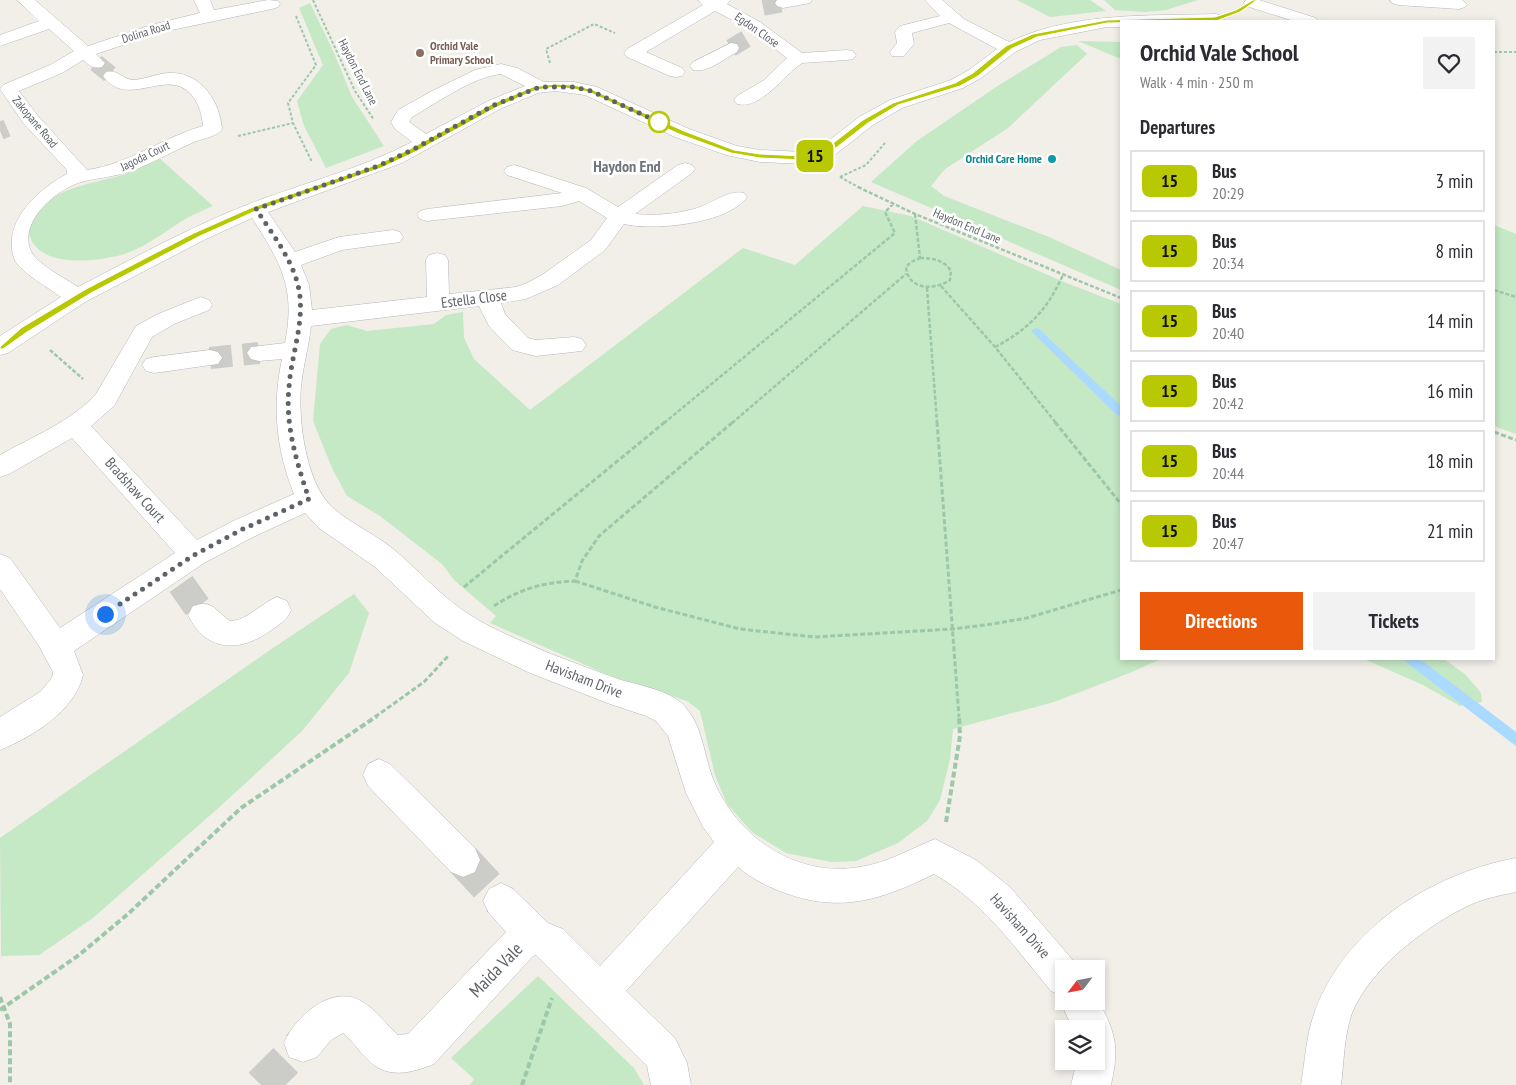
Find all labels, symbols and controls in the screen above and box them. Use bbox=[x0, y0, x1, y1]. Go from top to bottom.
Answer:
street label: Egdon Close bbox=[732, 9, 783, 50]
street label: Dolina Road bbox=[120, 17, 172, 46]
street label: Haydon End Lane bbox=[335, 36, 381, 107]
text: Orchid Vale School bbox=[1140, 37, 1299, 68]
button: heart bbox=[1423, 37, 1475, 89]
place label: Orchid Vale Primary School bbox=[430, 38, 494, 67]
marker: Orchid Vale Primary School bbox=[414, 47, 426, 59]
text: Walk · 4 min · 250 m bbox=[1140, 72, 1253, 92]
street label: Zakopane Road bbox=[9, 93, 61, 151]
unlabelled marker bbox=[648, 111, 670, 133]
text: Departures bbox=[1140, 115, 1215, 139]
street label: Jagoda Court bbox=[117, 137, 173, 174]
line badge: 15 bbox=[792, 140, 838, 172]
text: 15 bbox=[806, 144, 824, 167]
place label: Orchid Care Home bbox=[966, 151, 1042, 166]
marker: Orchid Care Home bbox=[1046, 153, 1058, 165]
district label: Haydon End bbox=[593, 156, 661, 176]
text: Bus bbox=[1212, 159, 1236, 183]
text: 15 bbox=[1161, 169, 1178, 192]
text: 3 min bbox=[1436, 169, 1473, 193]
text: 20:29 bbox=[1212, 183, 1244, 203]
street label: Haydon End Lane bbox=[931, 205, 1003, 247]
text: Bus bbox=[1212, 229, 1236, 253]
text: 15 bbox=[1161, 239, 1178, 262]
text: 8 min bbox=[1436, 239, 1473, 263]
text: 20:34 bbox=[1212, 253, 1244, 273]
street label: Estella Close bbox=[440, 285, 508, 312]
text: Bus bbox=[1212, 299, 1236, 323]
text: 15 bbox=[1161, 309, 1178, 332]
text: 14 min bbox=[1427, 309, 1473, 333]
text: 20:40 bbox=[1212, 323, 1244, 343]
text: Bus bbox=[1212, 369, 1236, 393]
text: 15 bbox=[1161, 379, 1178, 402]
text: 16 min bbox=[1427, 379, 1473, 403]
text: 20:42 bbox=[1212, 393, 1244, 413]
text: Bus bbox=[1212, 439, 1236, 463]
text: 15 bbox=[1161, 449, 1178, 472]
text: 18 min bbox=[1427, 449, 1473, 473]
street label: Bradshaw Court bbox=[101, 453, 170, 526]
text: 20:44 bbox=[1212, 463, 1244, 483]
text: Bus bbox=[1212, 509, 1236, 533]
text: 15 bbox=[1161, 519, 1178, 542]
text: 21 min bbox=[1427, 519, 1473, 543]
text: 20:47 bbox=[1212, 533, 1244, 553]
button: Directions bbox=[1140, 592, 1303, 650]
button: Tickets bbox=[1313, 592, 1475, 650]
your location bbox=[93, 602, 118, 627]
street label: Havisham Drive bbox=[543, 655, 625, 702]
street label: Havisham Drive bbox=[986, 889, 1055, 962]
street label: Maida Vale bbox=[464, 937, 527, 1002]
north arrow bbox=[1055, 960, 1105, 1010]
map controls bbox=[1055, 960, 1105, 1070]
button: layers bbox=[1055, 1020, 1105, 1070]

